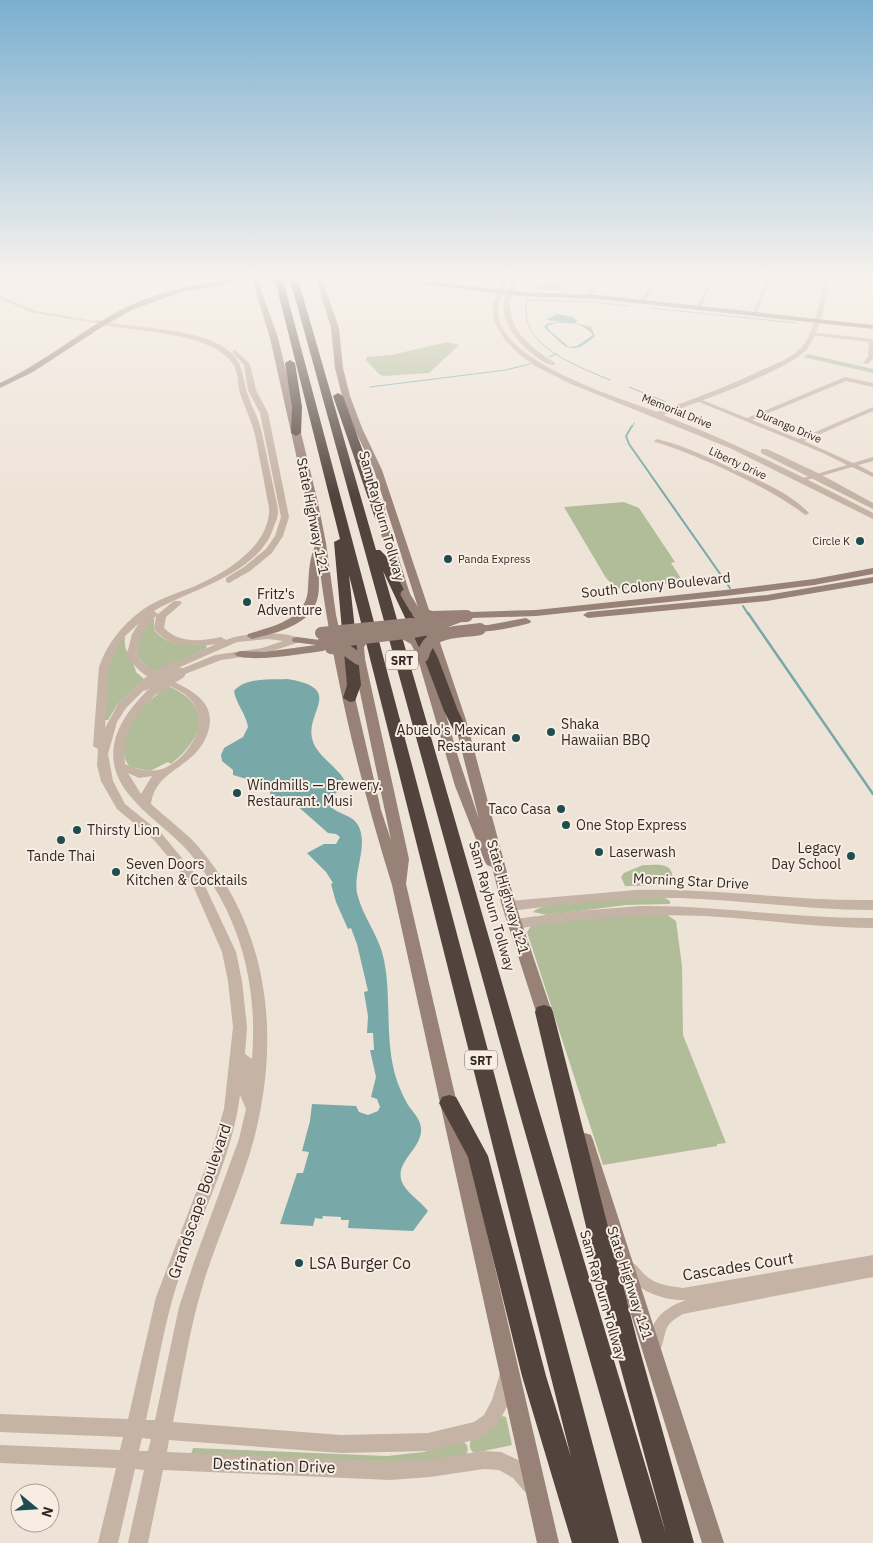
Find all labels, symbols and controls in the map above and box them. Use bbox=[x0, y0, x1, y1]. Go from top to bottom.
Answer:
street label: Memorial Drive bbox=[640, 391, 714, 431]
street label: Durango Drive bbox=[754, 406, 824, 446]
street label: Liberty Drive bbox=[707, 444, 769, 482]
street label: Sam Rayburn Tollway bbox=[355, 449, 409, 583]
street label: State Highway 121 bbox=[293, 456, 333, 576]
place label: Circle K bbox=[812, 534, 850, 548]
marker: Circle K bbox=[854, 535, 866, 547]
place label: Panda Express bbox=[458, 552, 531, 566]
marker: Panda Express bbox=[442, 553, 454, 565]
street label: South Colony Boulevard bbox=[580, 568, 732, 602]
place label: Fritz's Adventure bbox=[257, 585, 322, 619]
marker: Fritz's Adventure bbox=[241, 596, 253, 608]
road number: SRT bbox=[386, 650, 418, 670]
place label: Shaka Hawaiian BBQ bbox=[561, 715, 650, 749]
place label: Abuelo's Mexican Restaurant bbox=[396, 721, 506, 755]
marker: Shaka Hawaiian BBQ bbox=[545, 726, 557, 738]
marker: Abuelo's Mexican Restaurant bbox=[510, 732, 522, 744]
place label: Windmills — Brewery. Restaurant. Musi bbox=[247, 776, 382, 810]
marker: Windmills — Brewery. Restaurant. Musi bbox=[231, 787, 243, 799]
place label: Taco Casa bbox=[488, 800, 552, 818]
marker: Taco Casa bbox=[555, 803, 567, 815]
place label: One Stop Express bbox=[576, 816, 687, 834]
marker: One Stop Express bbox=[560, 819, 572, 831]
place label: Thirsty Lion bbox=[87, 821, 160, 839]
marker: Thirsty Lion bbox=[71, 824, 83, 836]
marker: Tande Thai bbox=[55, 834, 67, 846]
street label: State Highway 121 bbox=[483, 838, 533, 956]
street label: Sam Rayburn Tollway bbox=[465, 839, 519, 973]
place label: Legacy Day School bbox=[771, 839, 841, 873]
place label: Laserwash bbox=[609, 843, 676, 861]
marker: Laserwash bbox=[593, 846, 605, 858]
place label: Tande Thai bbox=[27, 847, 95, 865]
marker: Legacy Day School bbox=[845, 850, 857, 862]
place label: Seven Doors Kitchen & Cocktails bbox=[126, 855, 248, 889]
marker: Seven Doors Kitchen & Cocktails bbox=[110, 866, 122, 878]
street label: Morning Star Drive bbox=[633, 869, 750, 893]
road number: SRT bbox=[465, 1050, 497, 1070]
street label: Grandscape Boulevard bbox=[163, 1121, 235, 1281]
street label: State Highway 121 bbox=[603, 1224, 657, 1342]
street label: Sam Rayburn Tollway bbox=[576, 1228, 630, 1362]
street label: Cascades Court bbox=[681, 1247, 795, 1285]
place label: LSA Burger Co bbox=[309, 1253, 411, 1273]
marker: LSA Burger Co bbox=[293, 1257, 305, 1269]
street label: Destination Drive bbox=[212, 1453, 336, 1477]
north arrow bbox=[10, 1483, 60, 1533]
text: N bbox=[37, 1504, 57, 1520]

